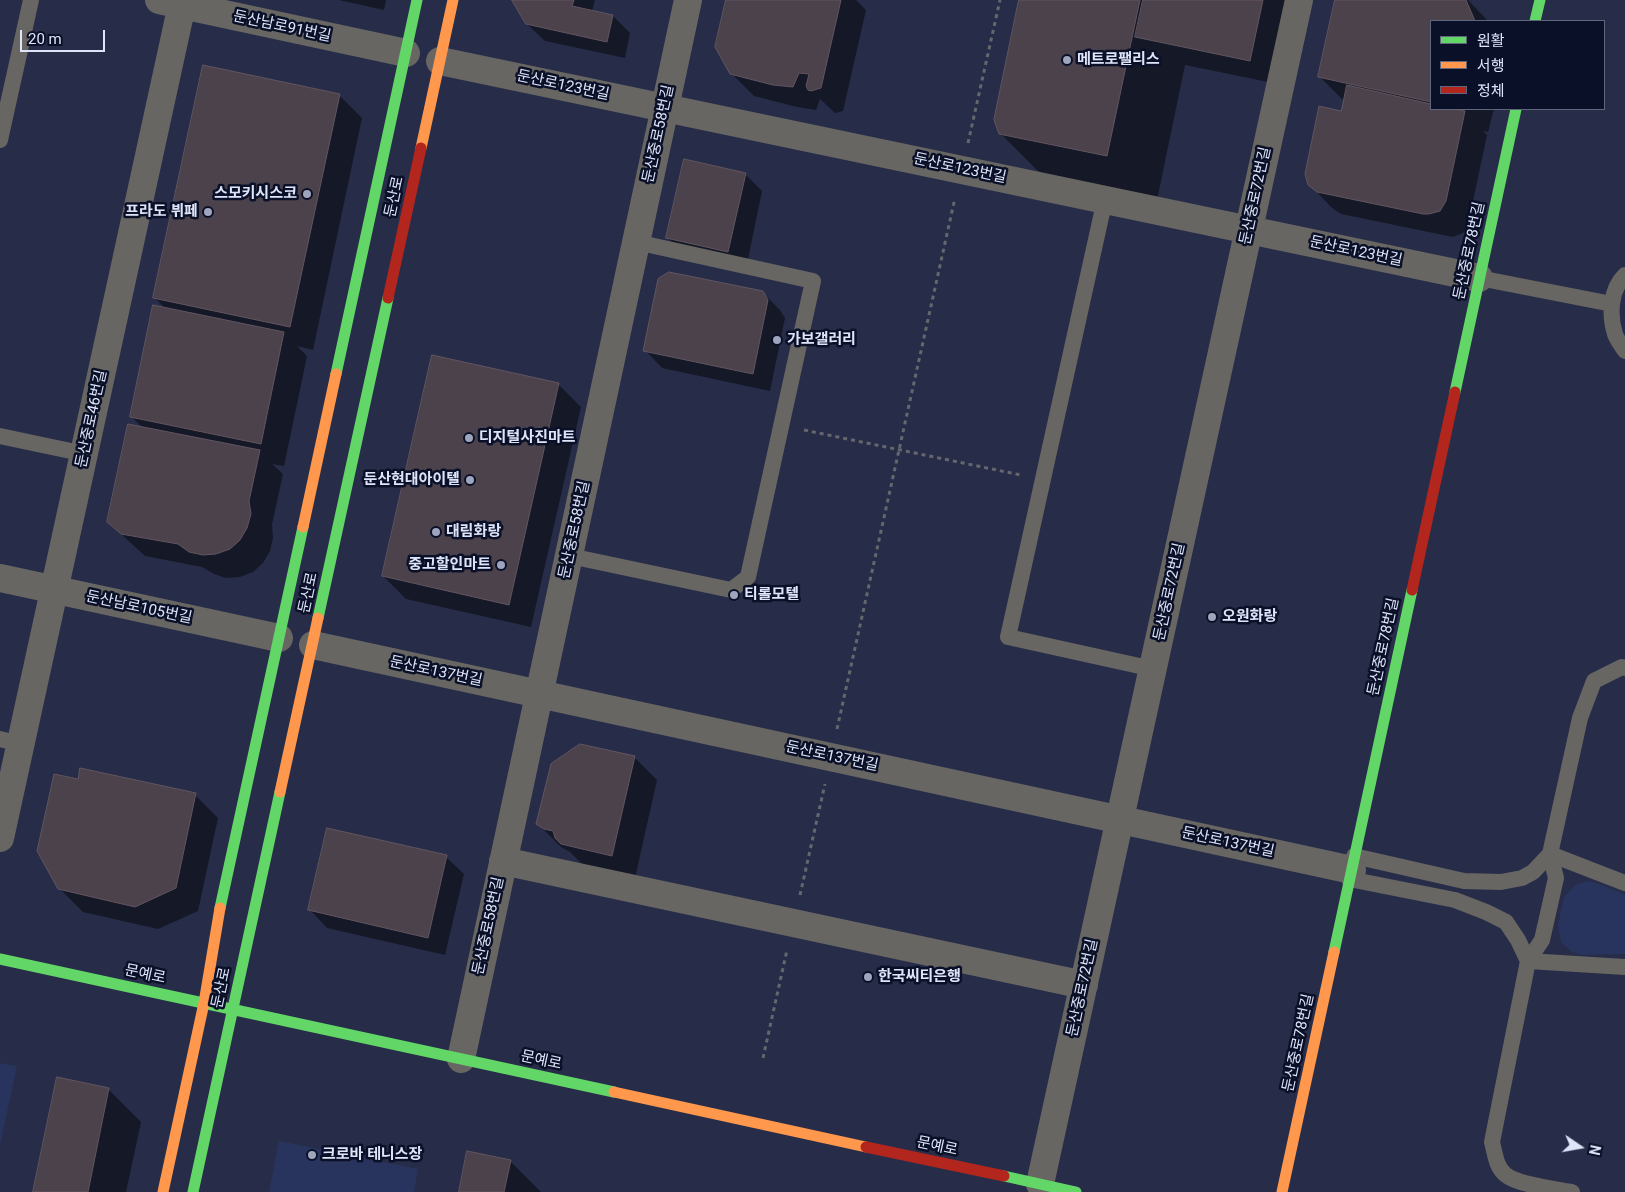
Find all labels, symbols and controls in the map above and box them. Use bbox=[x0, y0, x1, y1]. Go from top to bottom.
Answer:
street label: 둔산남로91번길 bbox=[231, 8, 333, 46]
scale bar bbox=[22, 20, 108, 52]
legend bbox=[1430, 20, 1605, 110]
text: 20 m bbox=[28, 30, 62, 48]
text: 원활 bbox=[1477, 32, 1505, 50]
place label: 메트로팰리스 bbox=[1077, 51, 1160, 69]
marker: 메트로팰리스 bbox=[1061, 54, 1073, 66]
text: 서행 bbox=[1477, 57, 1505, 75]
street label: 둔산로123번길 bbox=[515, 67, 611, 105]
text: 정체 bbox=[1477, 82, 1505, 100]
street label: 둔산중로58번길 bbox=[640, 83, 678, 185]
street label: 둔산중로72번길 bbox=[1237, 145, 1275, 247]
street label: 둔산로123번길 bbox=[912, 150, 1008, 188]
street label: 둔산로 bbox=[382, 175, 408, 219]
place label: 스모키시스코 bbox=[214, 185, 297, 203]
marker: 스모키시스코 bbox=[301, 188, 313, 200]
street label: 둔산중로78번길 bbox=[1451, 200, 1489, 302]
place label: 프라도 뷔페 bbox=[125, 203, 198, 221]
marker: 프라도 뷔페 bbox=[202, 206, 214, 218]
street label: 둔산로123번길 bbox=[1308, 233, 1404, 271]
place label: 가보갤러리 bbox=[787, 331, 856, 349]
marker: 가보갤러리 bbox=[771, 334, 783, 346]
street label: 둔산중로46번길 bbox=[73, 368, 111, 470]
place label: 디지털사진마트 bbox=[479, 429, 576, 447]
marker: 디지털사진마트 bbox=[463, 432, 475, 444]
place label: 둔산현대아이텔 bbox=[363, 471, 460, 489]
marker: 둔산현대아이텔 bbox=[464, 474, 476, 486]
street label: 둔산중로58번길 bbox=[556, 479, 594, 581]
place label: 대림화랑 bbox=[446, 523, 501, 541]
marker: 대림화랑 bbox=[430, 526, 442, 538]
street label: 둔산중로72번길 bbox=[1151, 541, 1189, 643]
place label: 중고할인마트 bbox=[408, 556, 491, 574]
marker: 중고할인마트 bbox=[495, 559, 507, 571]
street label: 둔산로 bbox=[296, 571, 322, 615]
place label: 티롤모텔 bbox=[744, 586, 799, 604]
street label: 둔산남로105번길 bbox=[84, 588, 194, 628]
marker: 티롤모텔 bbox=[728, 589, 740, 601]
street label: 둔산중로78번길 bbox=[1365, 596, 1403, 698]
place label: 오원화랑 bbox=[1222, 608, 1277, 626]
marker: 오원화랑 bbox=[1206, 611, 1218, 623]
street label: 둔산로137번길 bbox=[388, 653, 484, 691]
street label: 둔산로137번길 bbox=[784, 738, 880, 776]
street label: 둔산로137번길 bbox=[1180, 824, 1276, 862]
street label: 둔산중로58번길 bbox=[470, 875, 508, 977]
street label: 둔산중로72번길 bbox=[1064, 937, 1102, 1039]
street label: 문예로 bbox=[123, 962, 167, 988]
street label: 둔산로 bbox=[209, 966, 235, 1010]
place label: 한국씨티은행 bbox=[878, 968, 961, 986]
marker: 한국씨티은행 bbox=[862, 971, 874, 983]
street label: 둔산중로78번길 bbox=[1280, 992, 1318, 1094]
street label: 문예로 bbox=[519, 1048, 563, 1074]
north arrow bbox=[1555, 1122, 1605, 1172]
street label: 문예로 bbox=[915, 1134, 959, 1160]
text: N bbox=[1586, 1144, 1604, 1157]
place label: 크로바 테니스장 bbox=[322, 1146, 422, 1164]
marker: 크로바 테니스장 bbox=[306, 1149, 318, 1161]

